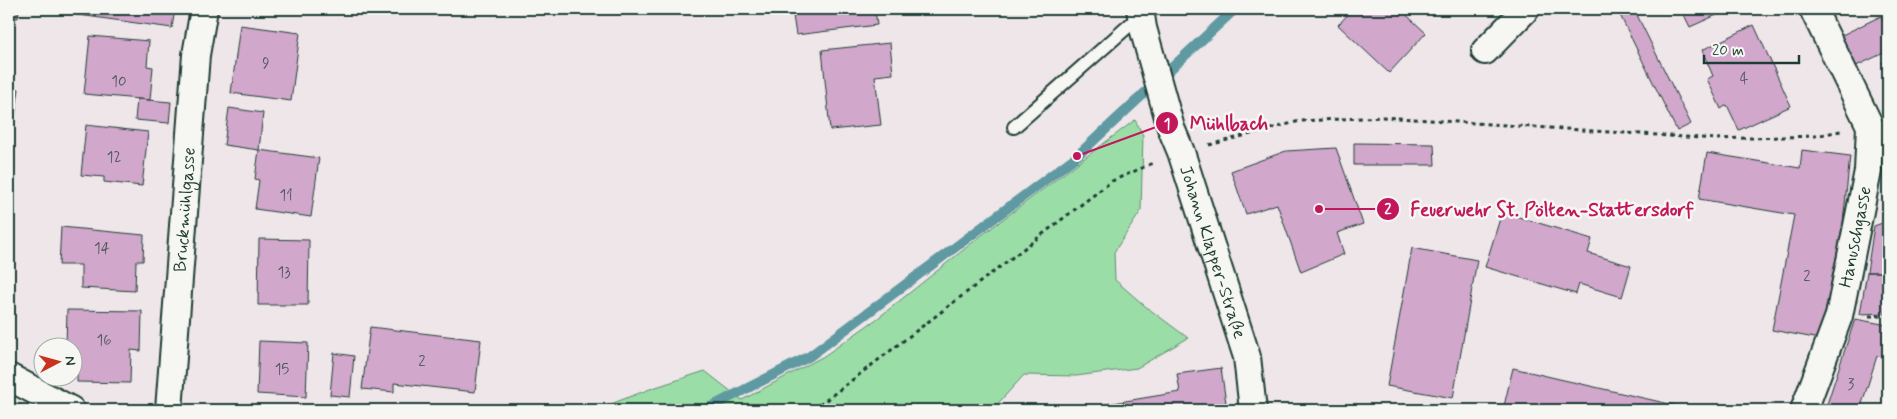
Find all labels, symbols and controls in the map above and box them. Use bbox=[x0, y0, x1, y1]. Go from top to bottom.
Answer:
scale bar bbox=[1704, 32, 1800, 64]
text: 20 m bbox=[1712, 41, 1744, 61]
house number: 9 bbox=[262, 54, 270, 74]
house number: 4 bbox=[1740, 69, 1749, 89]
house number: 10 bbox=[111, 72, 127, 92]
callout: Mühlbach bbox=[1155, 106, 1278, 140]
text: Mühlbach bbox=[1190, 112, 1269, 137]
text: 1 bbox=[1164, 115, 1170, 135]
street label: Bruckmühlgasse bbox=[169, 146, 202, 273]
house number: 12 bbox=[107, 148, 121, 168]
street label: Johann Klapper-Straße bbox=[1173, 162, 1251, 342]
street label: Hanuschgasse bbox=[1834, 184, 1878, 290]
house number: 11 bbox=[279, 186, 293, 206]
callout: Feuerwehr St. Pölten-Stattersdorf bbox=[1376, 192, 1703, 226]
text: Feuerwehr St. Pölten-Stattersdorf bbox=[1410, 198, 1694, 223]
text: 2 bbox=[1384, 200, 1392, 220]
house number: 14 bbox=[94, 239, 110, 259]
house number: 13 bbox=[277, 263, 291, 283]
house number: 2 bbox=[1803, 267, 1811, 287]
house number: 16 bbox=[96, 331, 112, 351]
north arrow bbox=[32, 336, 82, 386]
house number: 2 bbox=[418, 352, 426, 372]
text: N bbox=[60, 355, 79, 366]
house number: 15 bbox=[275, 360, 289, 380]
house number: 3 bbox=[1848, 375, 1855, 395]

